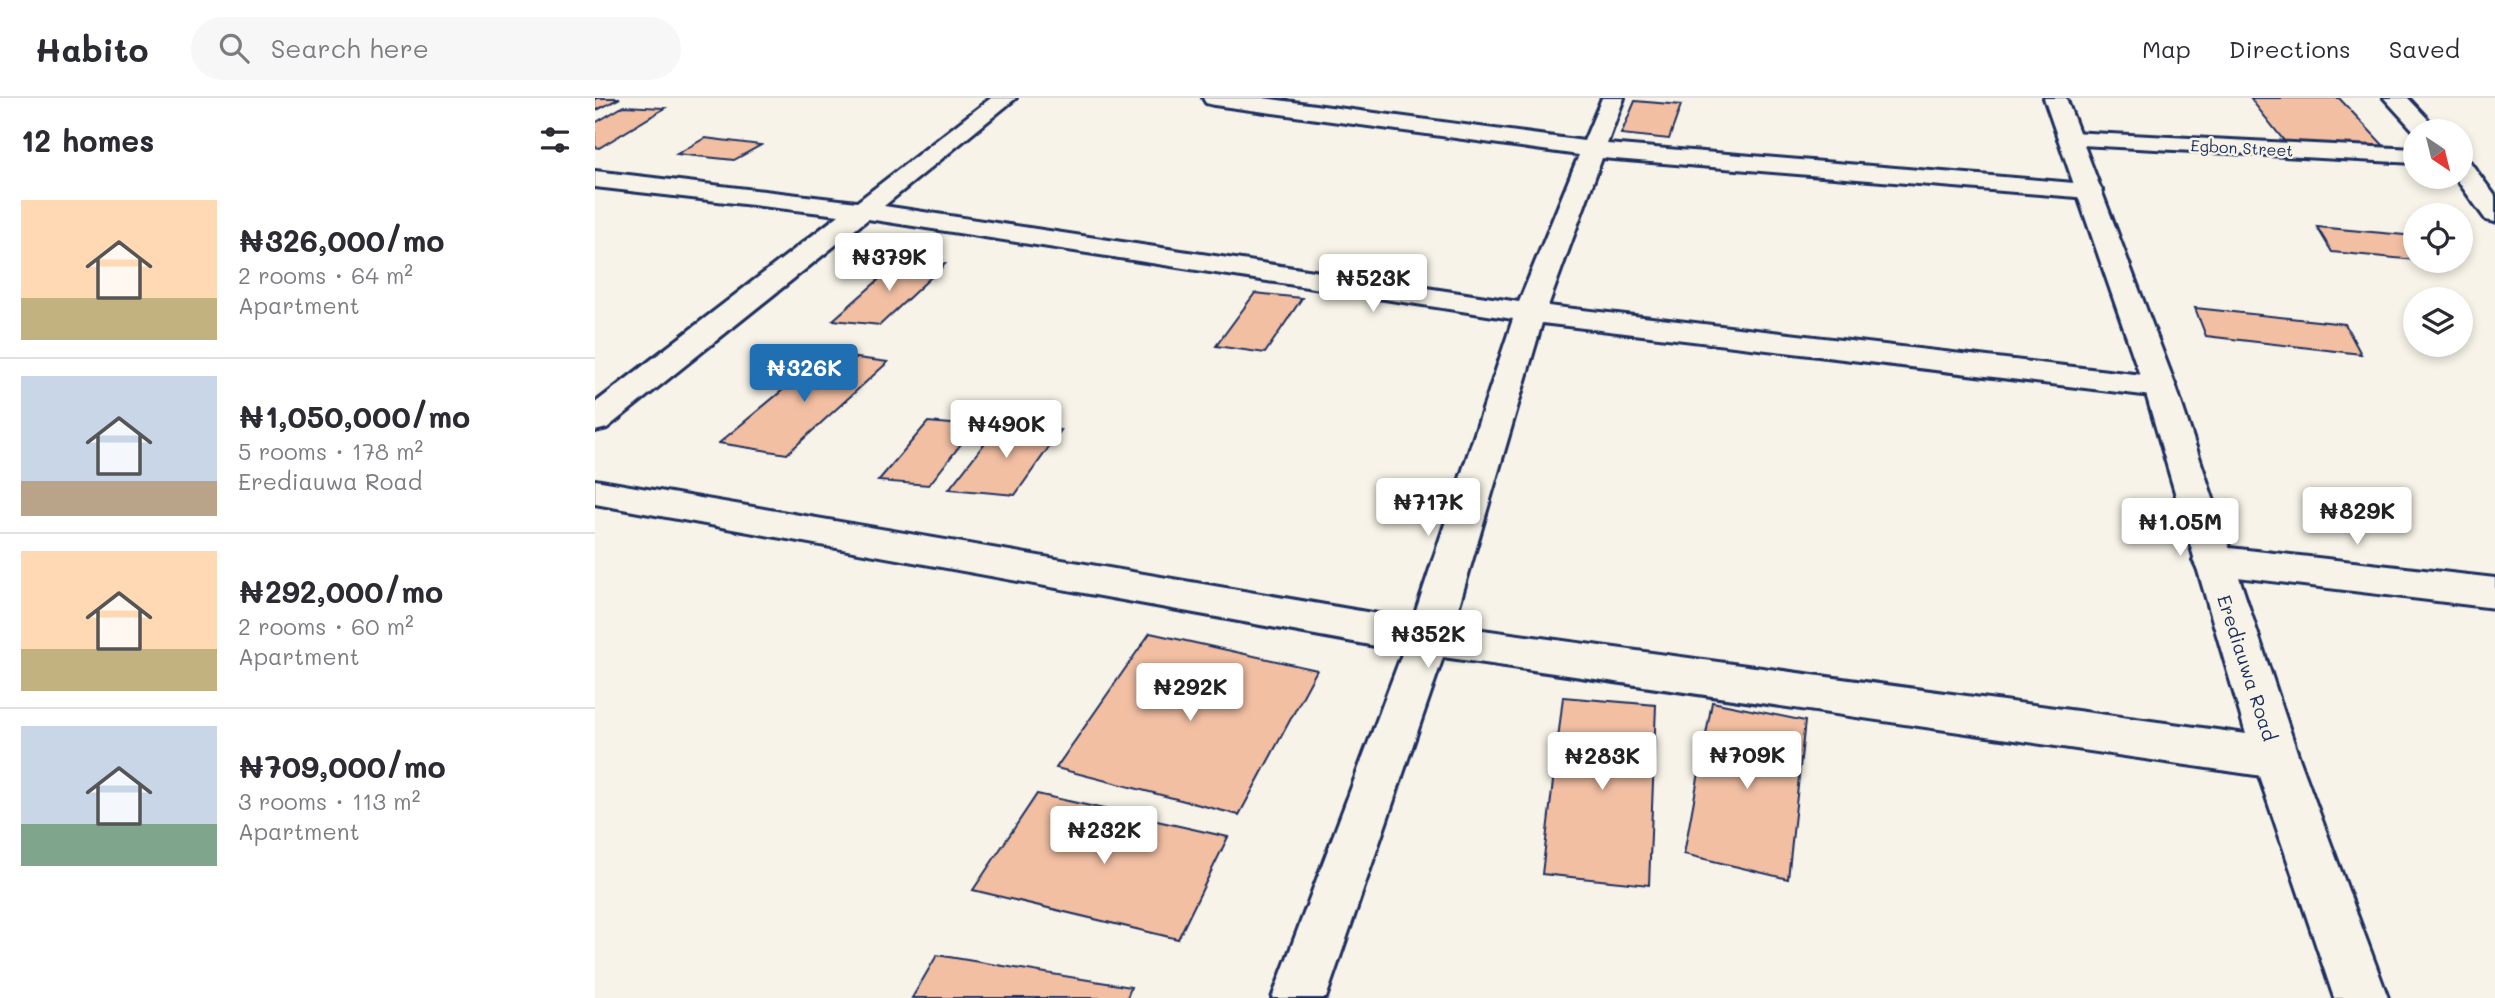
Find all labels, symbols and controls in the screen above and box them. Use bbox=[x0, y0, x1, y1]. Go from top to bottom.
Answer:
search box bbox=[191, 17, 681, 80]
text: Habito bbox=[35, 27, 149, 70]
icon: search bbox=[215, 29, 253, 67]
text: Search here bbox=[271, 31, 429, 65]
text: Map bbox=[2142, 33, 2191, 64]
text: Directions bbox=[2229, 33, 2351, 64]
text: Saved bbox=[2389, 33, 2460, 64]
north arrow bbox=[2403, 119, 2473, 189]
map controls bbox=[2403, 119, 2473, 357]
text: 12 homes bbox=[21, 120, 154, 160]
icon: filters bbox=[536, 121, 574, 159]
street label: Egbon Street bbox=[2190, 134, 2294, 161]
button: locate bbox=[2403, 203, 2473, 273]
text: ₦326,000/mo bbox=[238, 220, 445, 260]
icon: home bbox=[77, 228, 161, 312]
pin: ₦379K bbox=[840, 234, 938, 293]
text: ₦379K bbox=[851, 241, 927, 271]
pin: ₦523K bbox=[1324, 254, 1422, 314]
text: 2 rooms · 64 m² bbox=[238, 260, 413, 290]
text: ₦523K bbox=[1335, 262, 1411, 292]
button: layers bbox=[2403, 287, 2473, 357]
text: Apartment bbox=[238, 290, 360, 320]
pin: ₦326K bbox=[755, 344, 853, 404]
text: ₦326K bbox=[766, 352, 842, 382]
text: ₦1,050,000/mo bbox=[238, 396, 470, 436]
pin: ₦490K bbox=[957, 400, 1055, 460]
icon: home bbox=[77, 404, 161, 488]
text: ₦490K bbox=[966, 408, 1046, 438]
text: 5 rooms · 178 m² bbox=[238, 436, 423, 466]
text: Erediauwa Road bbox=[238, 466, 422, 496]
pin: ₦717K bbox=[1379, 478, 1477, 538]
text: ₦717K bbox=[1392, 486, 1464, 516]
pin: ₦829K bbox=[2308, 488, 2406, 547]
text: ₦829K bbox=[2319, 495, 2395, 525]
pin: ₦1.05M bbox=[2123, 498, 2237, 558]
text: ₦1.05M bbox=[2138, 506, 2222, 536]
text: ₦292,000/mo bbox=[238, 571, 443, 611]
icon: home bbox=[77, 579, 161, 663]
street label: Erediauwa Road bbox=[2212, 592, 2283, 744]
pin: ₦352K bbox=[1379, 610, 1477, 670]
text: 2 rooms · 60 m² bbox=[238, 611, 414, 641]
text: ₦352K bbox=[1390, 618, 1466, 648]
text: Apartment bbox=[238, 641, 360, 671]
pin: ₦292K bbox=[1141, 664, 1239, 723]
text: ₦292K bbox=[1152, 671, 1228, 701]
pin: ₦283K bbox=[1553, 732, 1651, 792]
pin: ₦709K bbox=[1698, 732, 1796, 791]
text: ₦709K bbox=[1708, 739, 1786, 769]
text: ₦283K bbox=[1564, 740, 1640, 770]
text: ₦709,000/mo bbox=[238, 746, 446, 786]
icon: home bbox=[77, 754, 161, 838]
text: 3 rooms · 113 m² bbox=[238, 786, 420, 816]
pin: ₦232K bbox=[1055, 806, 1153, 866]
text: ₦232K bbox=[1066, 814, 1142, 844]
text: Apartment bbox=[238, 816, 360, 846]

